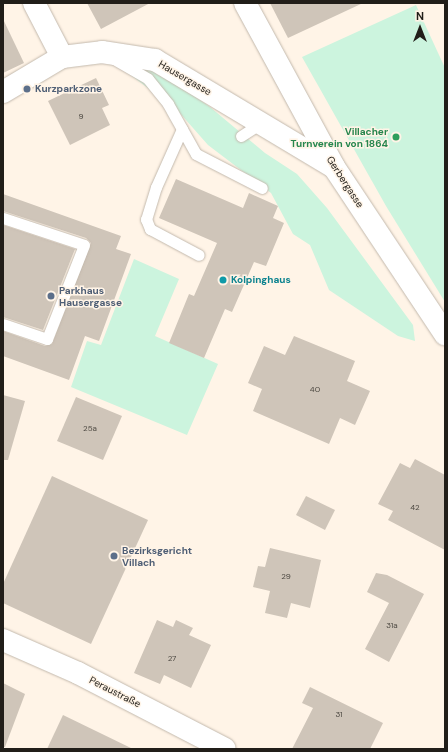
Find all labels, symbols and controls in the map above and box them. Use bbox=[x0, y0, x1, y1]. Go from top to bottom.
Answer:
north arrow bbox=[400, 8, 440, 48]
text: N bbox=[416, 9, 424, 23]
street label: Hausergasse bbox=[156, 58, 214, 98]
place label: Kurzparkzone bbox=[35, 83, 102, 95]
marker: Kurzparkzone bbox=[22, 84, 32, 94]
house number: 9 bbox=[78, 112, 84, 122]
place label: Villacher Turnverein von 1864 bbox=[291, 125, 388, 148]
marker: Villacher Turnverein von 1864 bbox=[391, 132, 401, 142]
street label: Gerbergasse bbox=[324, 154, 366, 210]
place label: Kolpinghaus bbox=[231, 274, 291, 286]
marker: Kolpinghaus bbox=[218, 275, 228, 285]
place label: Parkhaus Hausergasse bbox=[59, 284, 122, 308]
marker: Parkhaus Hausergasse bbox=[46, 291, 56, 301]
house number: 40 bbox=[310, 385, 320, 395]
house number: 25a bbox=[83, 424, 97, 434]
house number: 42 bbox=[410, 503, 420, 513]
place label: Bezirksgericht Villach bbox=[122, 544, 192, 568]
marker: Bezirksgericht Villach bbox=[109, 551, 119, 561]
house number: 29 bbox=[281, 572, 291, 582]
house number: 31a bbox=[386, 621, 398, 631]
house number: 27 bbox=[168, 654, 176, 664]
street label: Peraustraße bbox=[87, 674, 143, 710]
house number: 31 bbox=[335, 710, 343, 720]

